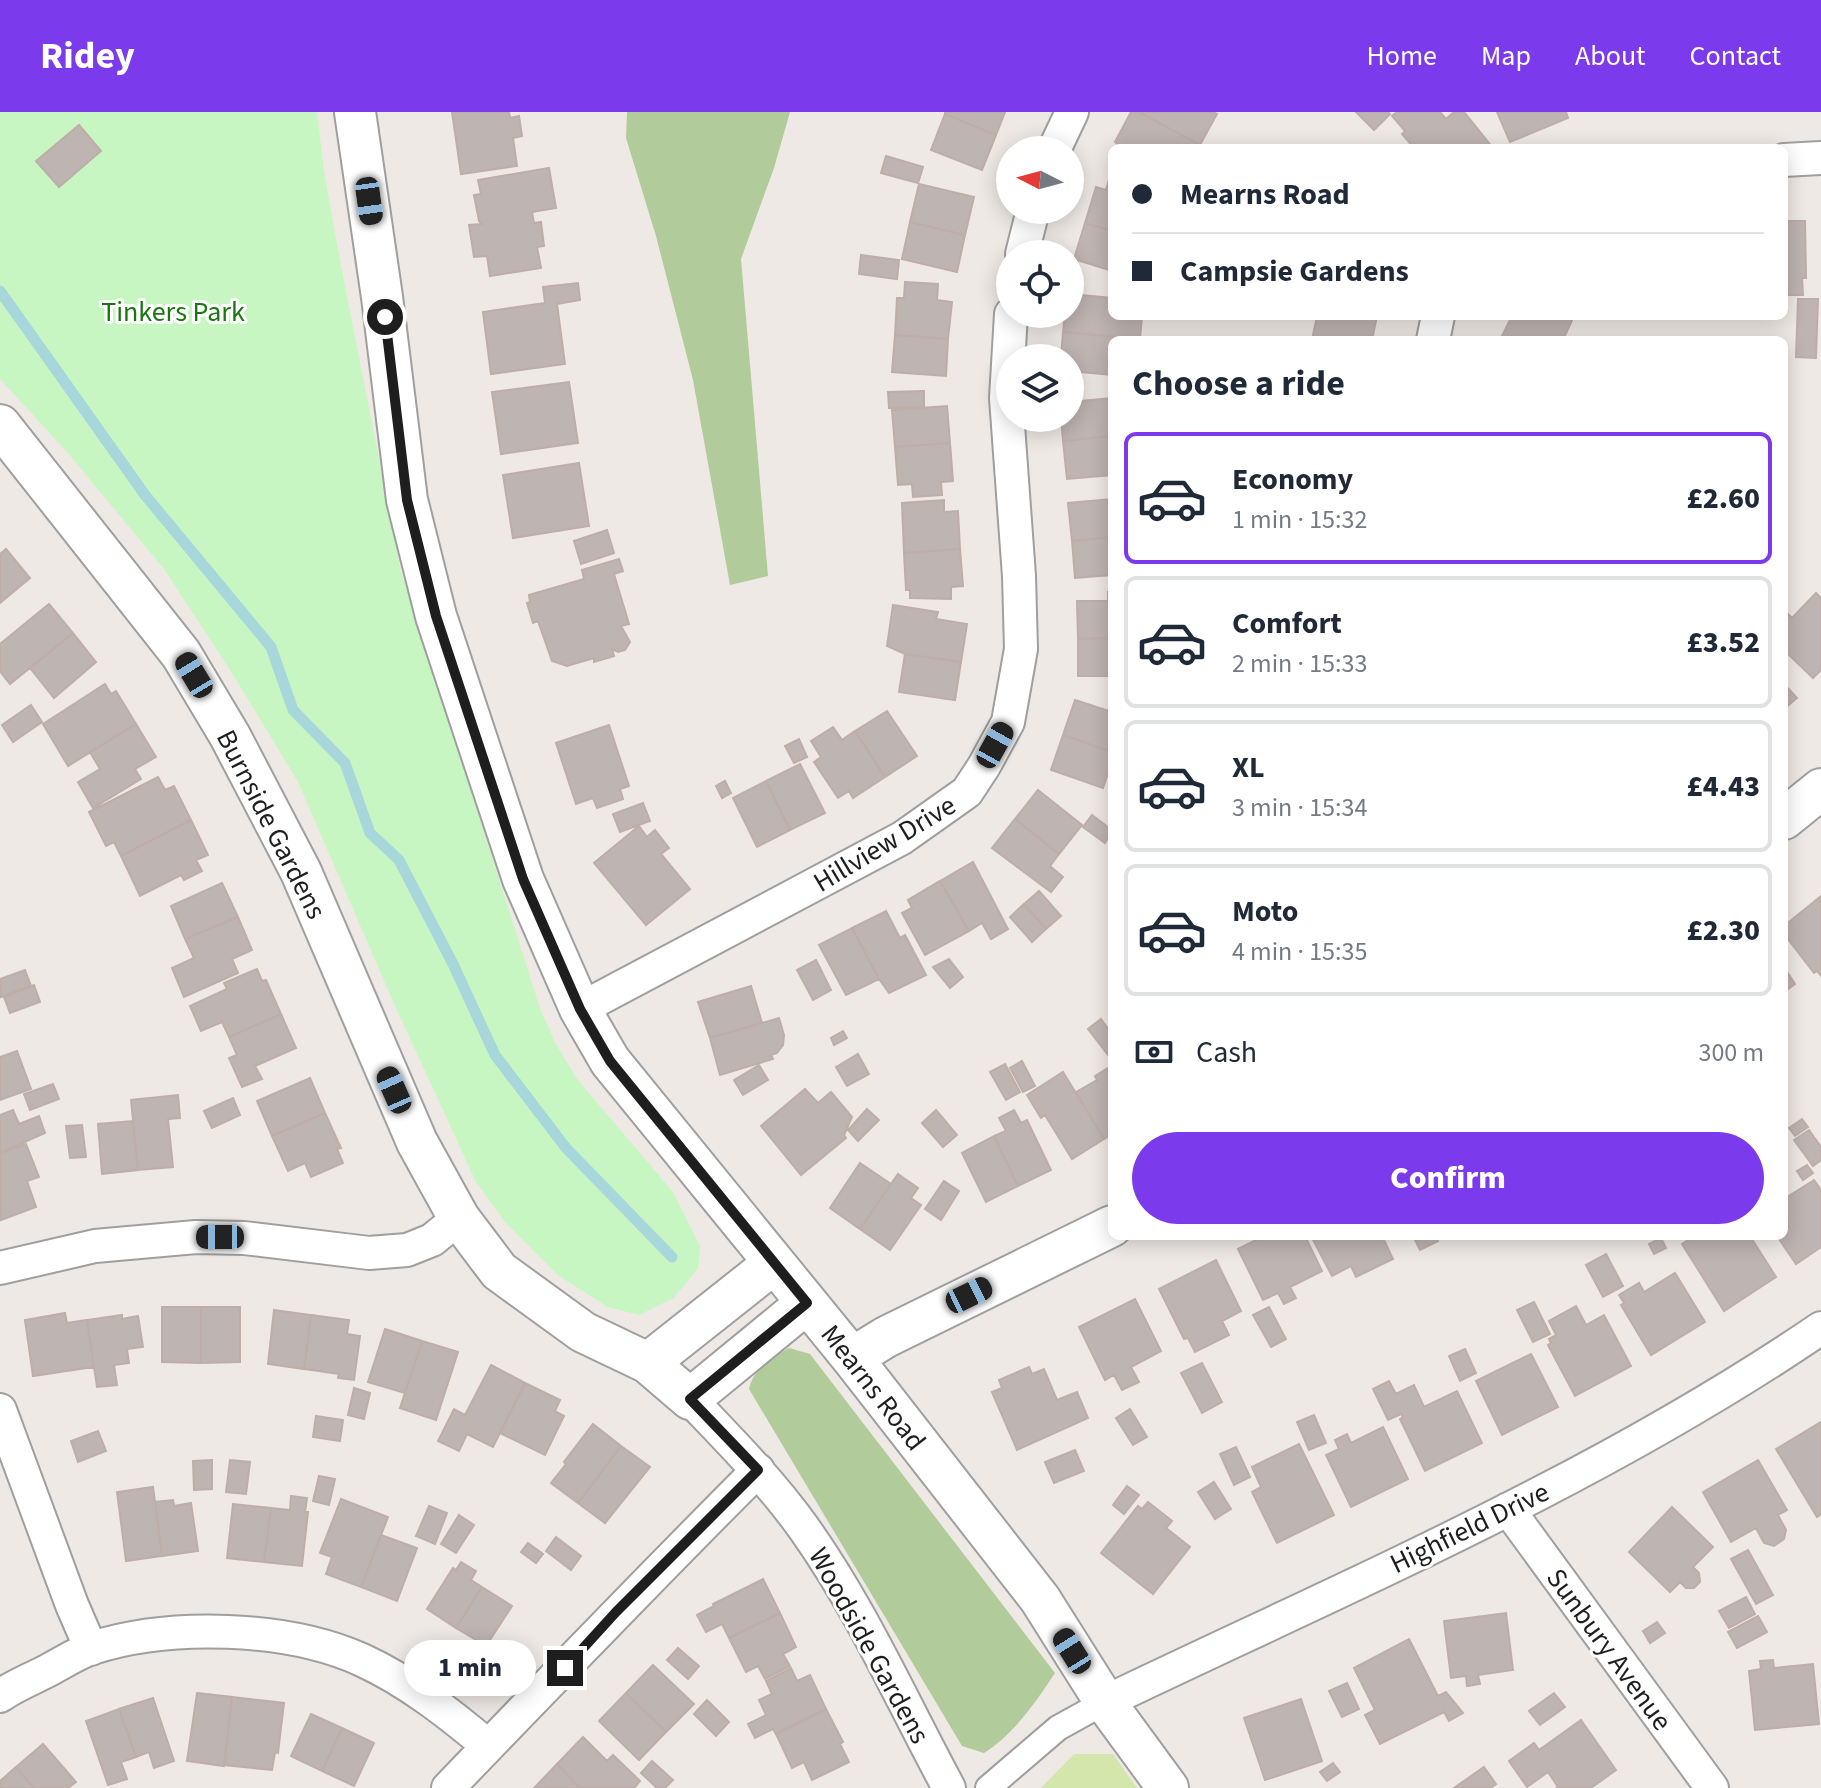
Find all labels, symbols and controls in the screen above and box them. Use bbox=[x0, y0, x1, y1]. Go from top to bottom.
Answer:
text: Ridey bbox=[40, 29, 135, 83]
text: Home bbox=[1366, 36, 1437, 76]
text: Map bbox=[1481, 36, 1531, 76]
text: About bbox=[1575, 36, 1646, 76]
text: Contact bbox=[1690, 36, 1781, 76]
north arrow bbox=[996, 136, 1084, 224]
map controls bbox=[996, 136, 1084, 432]
text: Mearns Road bbox=[1180, 173, 1350, 216]
car bbox=[354, 176, 384, 226]
button: locate bbox=[996, 240, 1084, 328]
text: Campsie Gardens bbox=[1180, 250, 1409, 293]
park label: Tinkers Park bbox=[101, 292, 245, 332]
route start bbox=[367, 299, 403, 335]
button: layers bbox=[996, 344, 1084, 432]
text: Choose a ride bbox=[1132, 358, 1345, 409]
text: Economy bbox=[1232, 458, 1353, 501]
icon: car bbox=[1136, 462, 1208, 534]
text: £2.60 bbox=[1687, 477, 1760, 520]
text: 1 min · 15:32 bbox=[1232, 501, 1367, 538]
text: Comfort bbox=[1232, 602, 1342, 645]
icon: car bbox=[1136, 606, 1208, 678]
text: £3.52 bbox=[1687, 621, 1760, 664]
text: 2 min · 15:33 bbox=[1232, 645, 1367, 682]
car bbox=[171, 648, 217, 702]
car bbox=[973, 718, 1017, 772]
street label: Burnside Gardens bbox=[206, 723, 336, 926]
text: XL bbox=[1232, 746, 1265, 789]
icon: car bbox=[1136, 750, 1208, 822]
text: £4.43 bbox=[1687, 765, 1760, 808]
street label: Hillview Drive bbox=[806, 786, 963, 902]
text: 3 min · 15:34 bbox=[1232, 789, 1367, 826]
text: Moto bbox=[1232, 890, 1298, 933]
icon: car bbox=[1136, 894, 1208, 966]
text: £2.30 bbox=[1687, 909, 1760, 952]
text: 4 min · 15:35 bbox=[1232, 933, 1367, 970]
icon: cash bbox=[1132, 1030, 1176, 1074]
text: Cash bbox=[1196, 1031, 1257, 1074]
text: 300 m bbox=[1698, 1034, 1764, 1071]
car bbox=[373, 1063, 415, 1117]
button: Confirm bbox=[1132, 1132, 1764, 1224]
car bbox=[196, 1225, 244, 1249]
car bbox=[942, 1274, 996, 1316]
street label: Mearns Road bbox=[811, 1316, 935, 1459]
street label: Highfield Drive bbox=[1383, 1472, 1556, 1584]
street label: Woodside Gardens bbox=[799, 1540, 940, 1751]
street label: Sunbury Avenue bbox=[1537, 1560, 1682, 1739]
car bbox=[1049, 1624, 1095, 1678]
callout: 1 min bbox=[405, 1640, 537, 1696]
text: 1 min bbox=[438, 1649, 502, 1686]
route end bbox=[547, 1650, 583, 1686]

